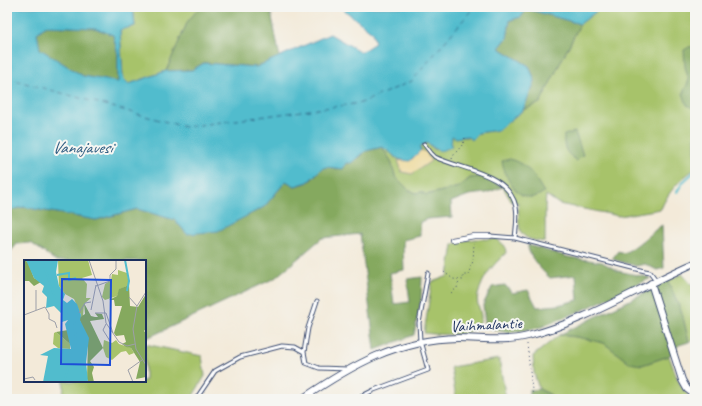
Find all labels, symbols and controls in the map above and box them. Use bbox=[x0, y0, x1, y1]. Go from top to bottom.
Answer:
water label: Vanajavesi bbox=[52, 137, 116, 158]
inset map bbox=[24, 260, 146, 382]
street label: Vaihmalantie bbox=[450, 313, 524, 337]

